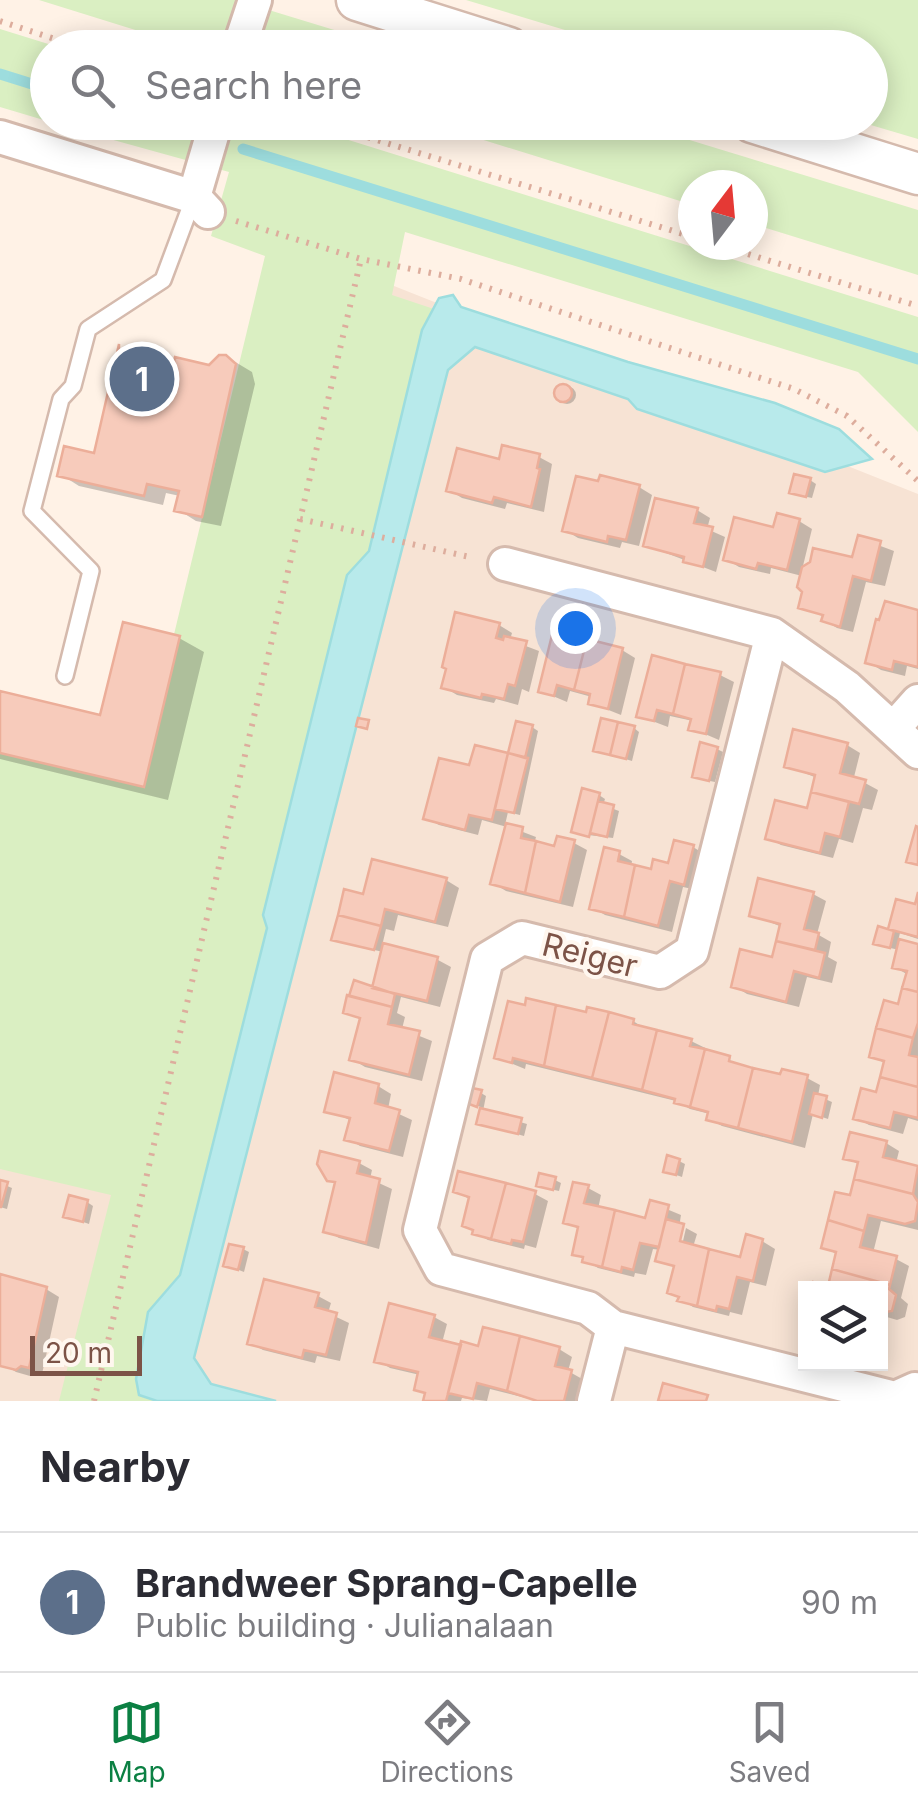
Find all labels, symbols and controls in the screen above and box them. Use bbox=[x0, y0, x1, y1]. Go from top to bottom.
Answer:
search box bbox=[30, 30, 888, 140]
icon: search bbox=[65, 58, 120, 113]
text: Search here bbox=[145, 62, 362, 108]
north arrow bbox=[678, 170, 768, 260]
pin: 1 bbox=[110, 342, 174, 416]
your location bbox=[550, 603, 601, 654]
street label: Reiger bbox=[538, 924, 642, 986]
map controls bbox=[798, 1281, 888, 1371]
button: layers bbox=[798, 1281, 888, 1371]
scale bar bbox=[30, 1331, 142, 1376]
text: 20 m bbox=[45, 1336, 112, 1370]
text: Nearby bbox=[40, 1441, 191, 1492]
text: Brandweer Sprang-Capelle bbox=[135, 1560, 638, 1606]
text: 1 bbox=[66, 1583, 79, 1622]
text: 90 m bbox=[801, 1583, 878, 1622]
text: Public building · Julianalaan bbox=[135, 1606, 554, 1645]
tab: Map bbox=[107, 1695, 166, 1789]
tab: Directions bbox=[380, 1695, 514, 1789]
tab: Saved bbox=[729, 1695, 811, 1789]

